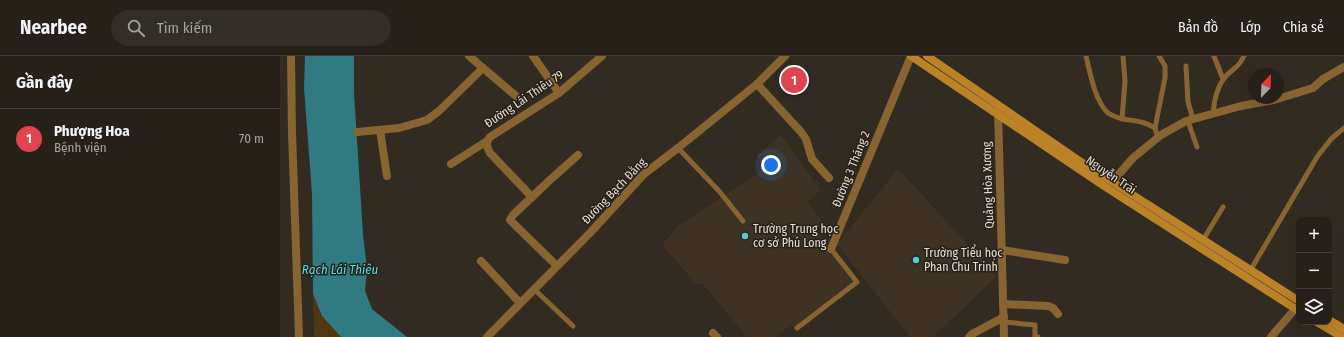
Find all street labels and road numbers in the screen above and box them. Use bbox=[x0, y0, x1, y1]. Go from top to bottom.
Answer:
street label: Đường Lái Thiêu 79 bbox=[482, 67, 566, 131]
street label: Đường 3 Tháng 2 bbox=[829, 129, 873, 209]
street label: Quảng Hòa Xương bbox=[979, 141, 997, 229]
street label: Nguyễn Trãi bbox=[1083, 152, 1139, 197]
street label: Đường Bạch Đằng bbox=[578, 153, 649, 227]

